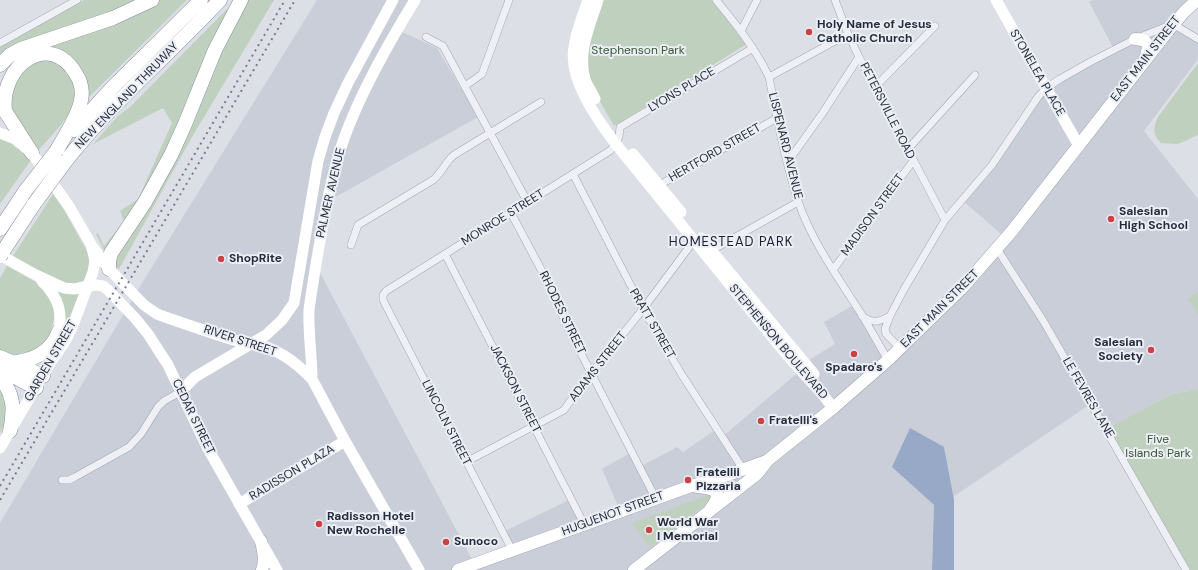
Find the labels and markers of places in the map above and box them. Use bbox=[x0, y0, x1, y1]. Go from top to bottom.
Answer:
place label: Holy Name of Jesus Catholic Church bbox=[817, 18, 932, 46]
marker: Holy Name of Jesus Catholic Church bbox=[804, 27, 814, 37]
place label: Salesian High School bbox=[1119, 205, 1188, 233]
marker: Salesian High School bbox=[1106, 214, 1116, 224]
place label: ShopRite bbox=[229, 252, 282, 266]
marker: ShopRite bbox=[216, 254, 226, 264]
place label: Salesian Society bbox=[1094, 336, 1143, 364]
marker: Salesian Society bbox=[1146, 345, 1156, 355]
marker: Spadaro's bbox=[849, 349, 859, 359]
place label: Spadaro's bbox=[825, 361, 883, 375]
place label: Fratelli's bbox=[769, 414, 818, 428]
marker: Fratelli's bbox=[756, 416, 766, 426]
place label: Fratellii Pizzaria bbox=[696, 466, 741, 494]
marker: Fratellii Pizzaria bbox=[683, 475, 693, 485]
place label: Radisson Hotel New Rochelle bbox=[327, 510, 414, 538]
place label: World War I Memorial bbox=[657, 516, 718, 544]
marker: Radisson Hotel New Rochelle bbox=[314, 519, 324, 529]
marker: World War I Memorial bbox=[644, 525, 654, 535]
place label: Sunoco bbox=[454, 535, 498, 549]
marker: Sunoco bbox=[441, 537, 451, 547]

